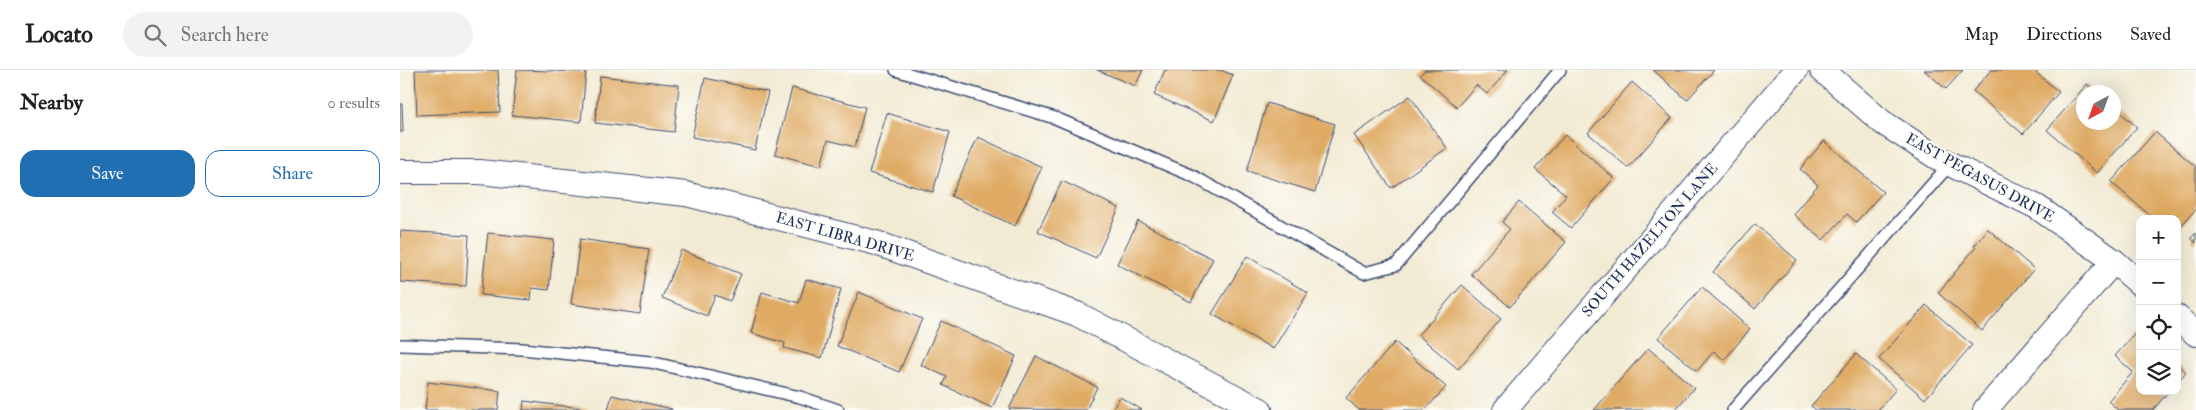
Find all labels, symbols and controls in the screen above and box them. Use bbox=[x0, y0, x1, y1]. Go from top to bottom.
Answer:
search box bbox=[123, 12, 473, 57]
text: Locato bbox=[25, 19, 93, 50]
icon: search bbox=[141, 21, 169, 49]
text: Search here bbox=[181, 23, 269, 47]
text: Map bbox=[1965, 23, 1998, 46]
text: Directions bbox=[2026, 23, 2102, 46]
text: Saved bbox=[2130, 23, 2171, 46]
north arrow bbox=[2076, 85, 2121, 130]
text: Nearby bbox=[20, 89, 83, 116]
text: 0 results bbox=[327, 93, 380, 113]
street label: EAST PEGASUS DRIVE bbox=[1902, 129, 2058, 227]
button: Save bbox=[20, 150, 195, 197]
button: Share bbox=[205, 150, 380, 197]
street label: SOUTH HAZELTON LANE bbox=[1578, 159, 1722, 321]
street label: EAST LIBRA DRIVE bbox=[774, 208, 917, 266]
map controls bbox=[2136, 215, 2181, 395]
button: + bbox=[2136, 215, 2181, 260]
button: − bbox=[2136, 260, 2181, 305]
button: locate bbox=[2136, 305, 2181, 350]
button: layers bbox=[2136, 350, 2181, 395]

